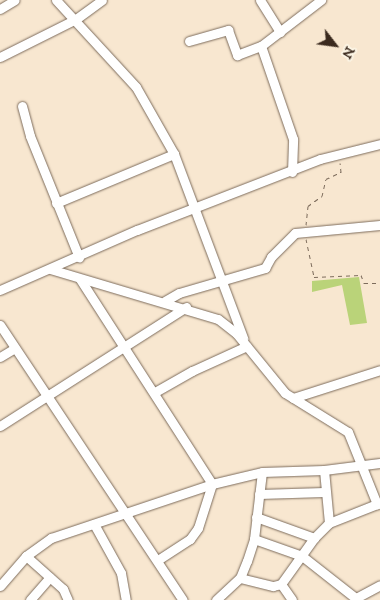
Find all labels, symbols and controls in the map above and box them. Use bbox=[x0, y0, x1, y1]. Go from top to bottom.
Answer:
north arrow bbox=[310, 20, 360, 70]
text: N bbox=[337, 43, 359, 62]

